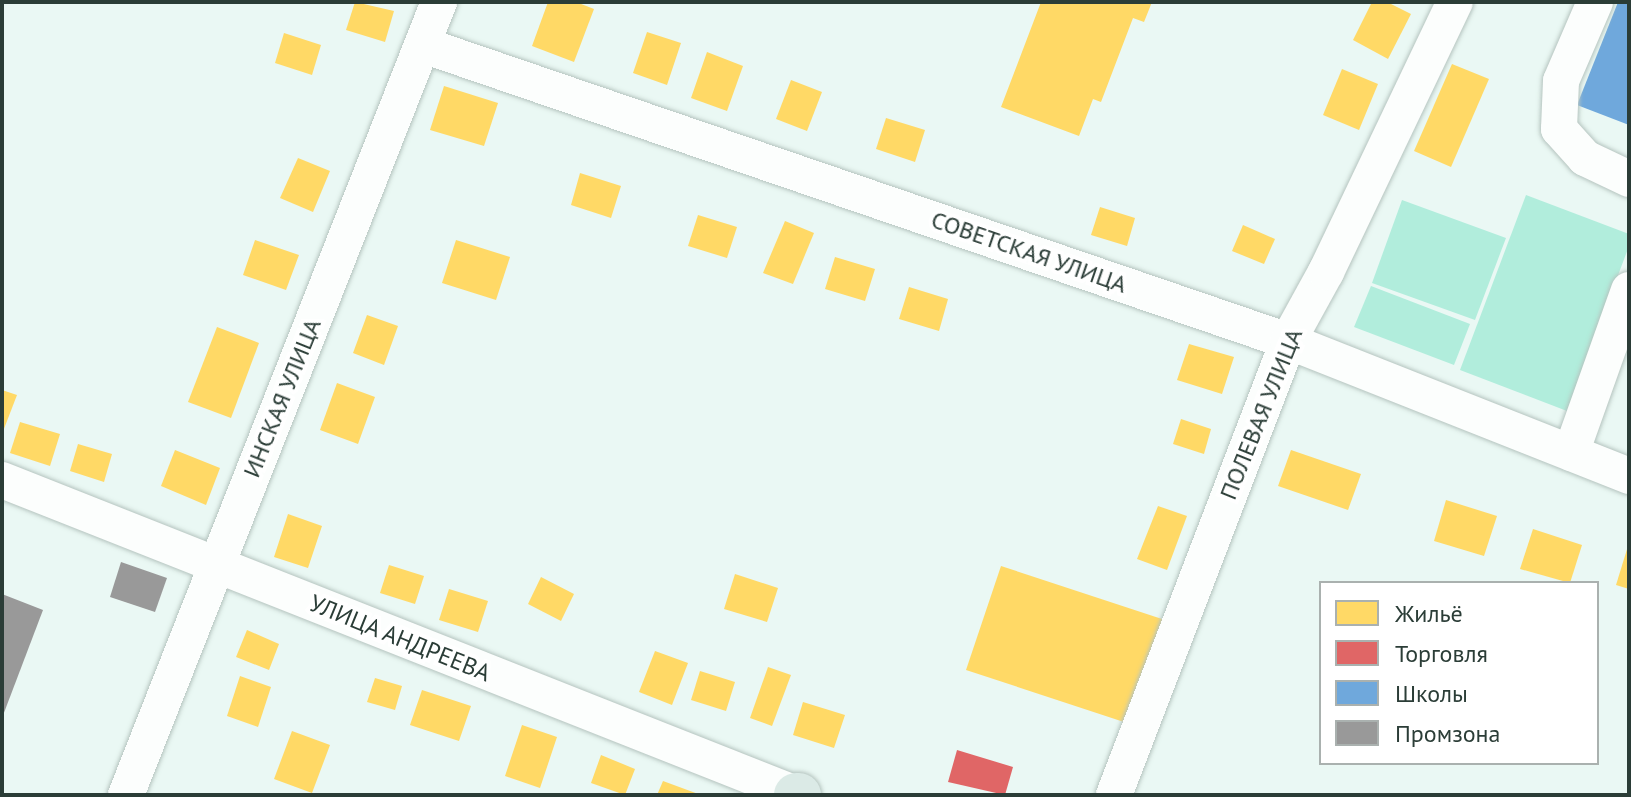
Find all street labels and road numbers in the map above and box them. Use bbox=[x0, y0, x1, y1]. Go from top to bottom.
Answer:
street label: СОВЕТСКАЯ УЛИЦА bbox=[927, 205, 1131, 299]
street label: ИНСКАЯ УЛИЦА bbox=[237, 314, 327, 482]
street label: ПОЛЕВАЯ УЛИЦА bbox=[1213, 324, 1309, 504]
street label: УЛИЦА АНДРЕЕВА bbox=[305, 588, 495, 688]

